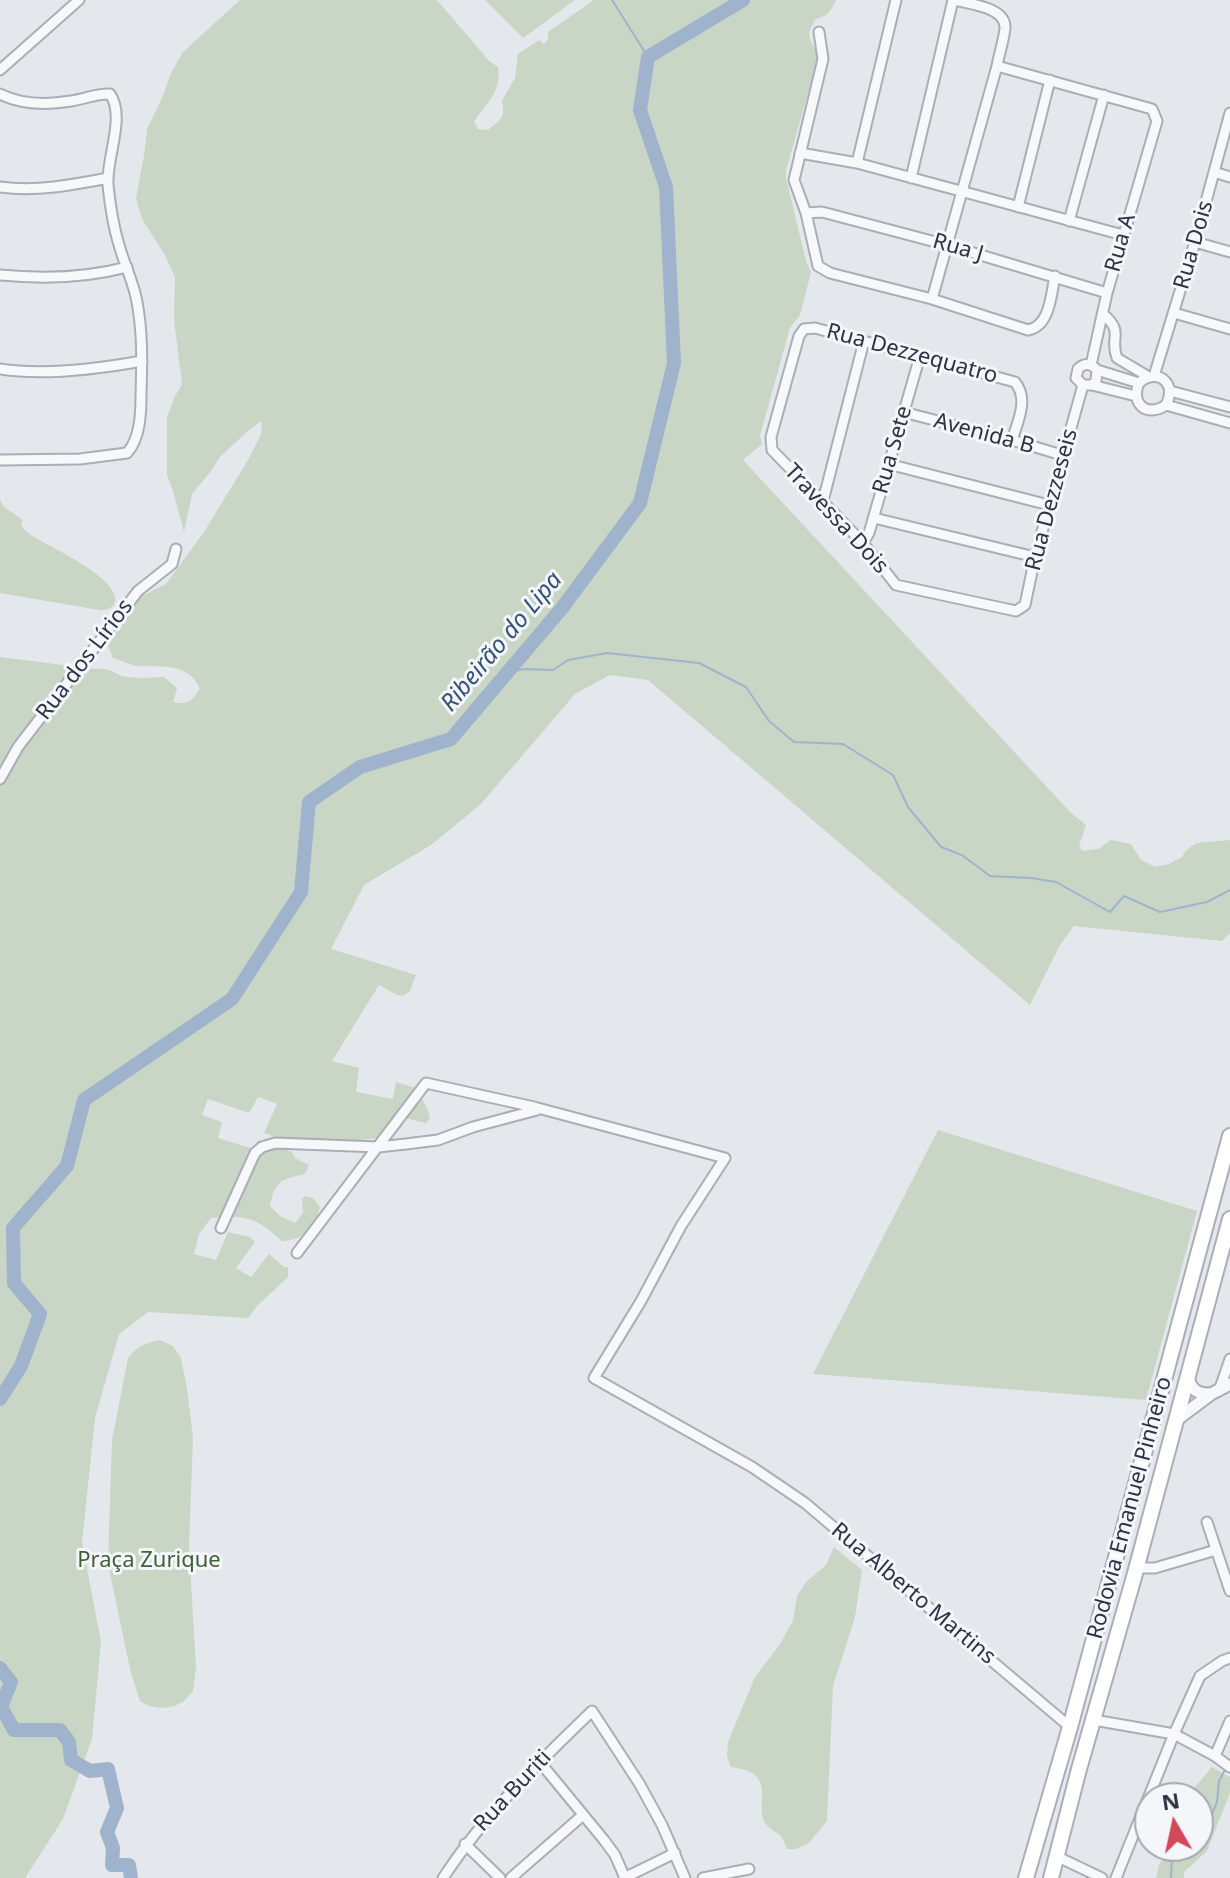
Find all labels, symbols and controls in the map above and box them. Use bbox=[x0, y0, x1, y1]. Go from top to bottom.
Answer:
street label: Rua Dois bbox=[1169, 198, 1219, 292]
street label: Rua A bbox=[1100, 211, 1142, 275]
street label: Rua J bbox=[930, 228, 986, 268]
street label: Rua Dezzequatro bbox=[824, 318, 1000, 390]
street label: Rua Sete bbox=[868, 403, 918, 497]
street label: Avenida B bbox=[931, 408, 1037, 460]
street label: Rua Dezzeseis bbox=[1020, 426, 1084, 574]
street label: Travessa Dois bbox=[778, 459, 894, 579]
water label: Ribeirão do Lipa bbox=[435, 566, 569, 718]
street label: Rua dos Lírios bbox=[31, 594, 139, 726]
street label: Rodovia Emanuel Pinheiro bbox=[1082, 1374, 1178, 1642]
street label: Rua Alberto Martins bbox=[826, 1518, 1000, 1670]
park label: Praça Zurique bbox=[77, 1548, 221, 1574]
street label: Rua Buriti bbox=[469, 1745, 557, 1837]
north arrow bbox=[1134, 1782, 1214, 1862]
text: N bbox=[1159, 1784, 1182, 1816]

